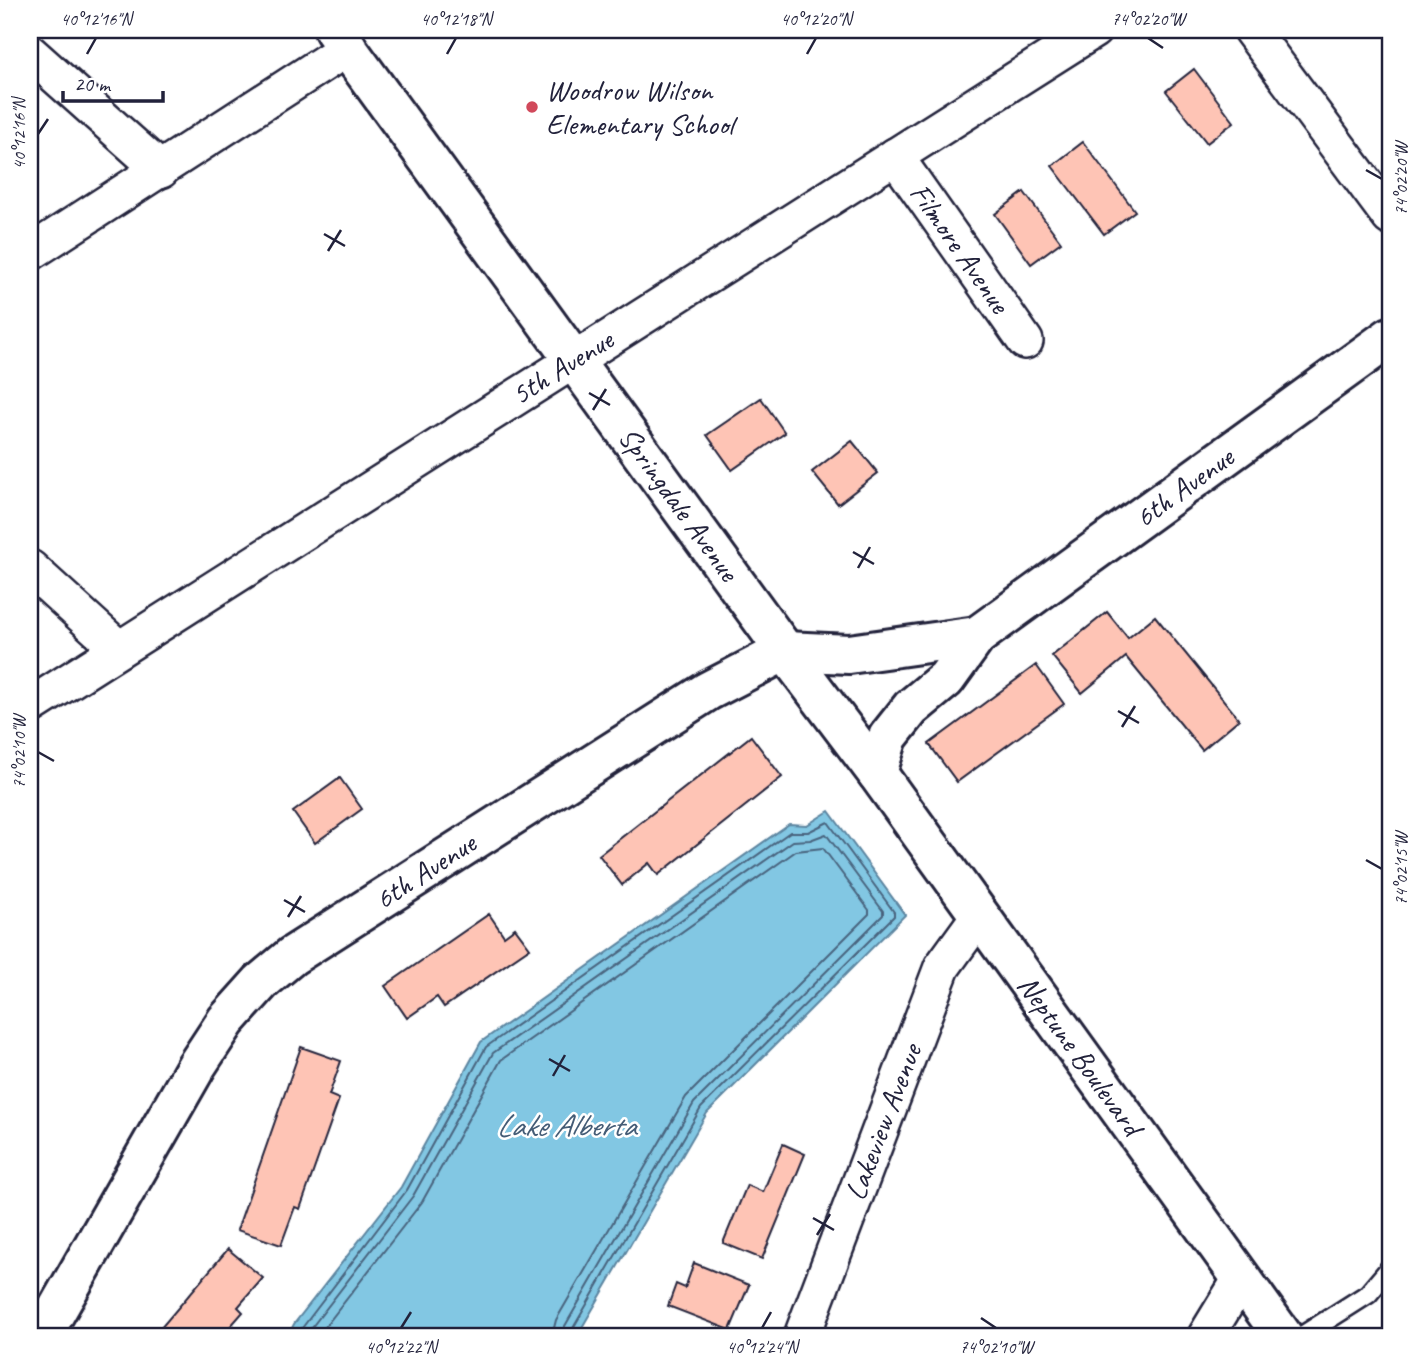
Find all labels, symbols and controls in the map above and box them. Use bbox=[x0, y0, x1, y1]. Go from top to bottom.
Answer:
text: 40°12'16"N bbox=[61, 8, 135, 30]
text: 40°12'18"N bbox=[421, 8, 495, 30]
text: 40°12'20"N bbox=[781, 8, 855, 30]
text: 74°02'20"W bbox=[1111, 8, 1188, 30]
scale bar bbox=[63, 60, 163, 104]
text: 20 m bbox=[74, 71, 112, 97]
place label: Woodrow Wilson Elementary School bbox=[546, 71, 738, 143]
text: 40°12'16"N bbox=[8, 95, 30, 169]
marker: Woodrow Wilson Elementary School bbox=[524, 99, 540, 115]
text: 74°02'20"W bbox=[1390, 139, 1412, 216]
street label: Filmore Avenue bbox=[901, 176, 1020, 322]
street label: 5th Avenue bbox=[504, 320, 622, 413]
street label: Springdale Avenue bbox=[610, 419, 749, 590]
street label: 6th Avenue bbox=[1127, 437, 1243, 536]
text: 74°02'10"W bbox=[8, 712, 30, 789]
street label: 6th Avenue bbox=[367, 823, 485, 918]
text: 74°02'15"W bbox=[1390, 829, 1412, 906]
street label: Neptune Boulevard bbox=[1009, 968, 1153, 1146]
street label: Lakeview Avenue bbox=[836, 1037, 931, 1205]
water label: Lake Alberta bbox=[496, 1105, 639, 1146]
text: 40°12'22"N bbox=[366, 1336, 440, 1358]
text: 40°12'24"N bbox=[727, 1336, 801, 1358]
text: 74°02'10"W bbox=[959, 1336, 1036, 1358]

